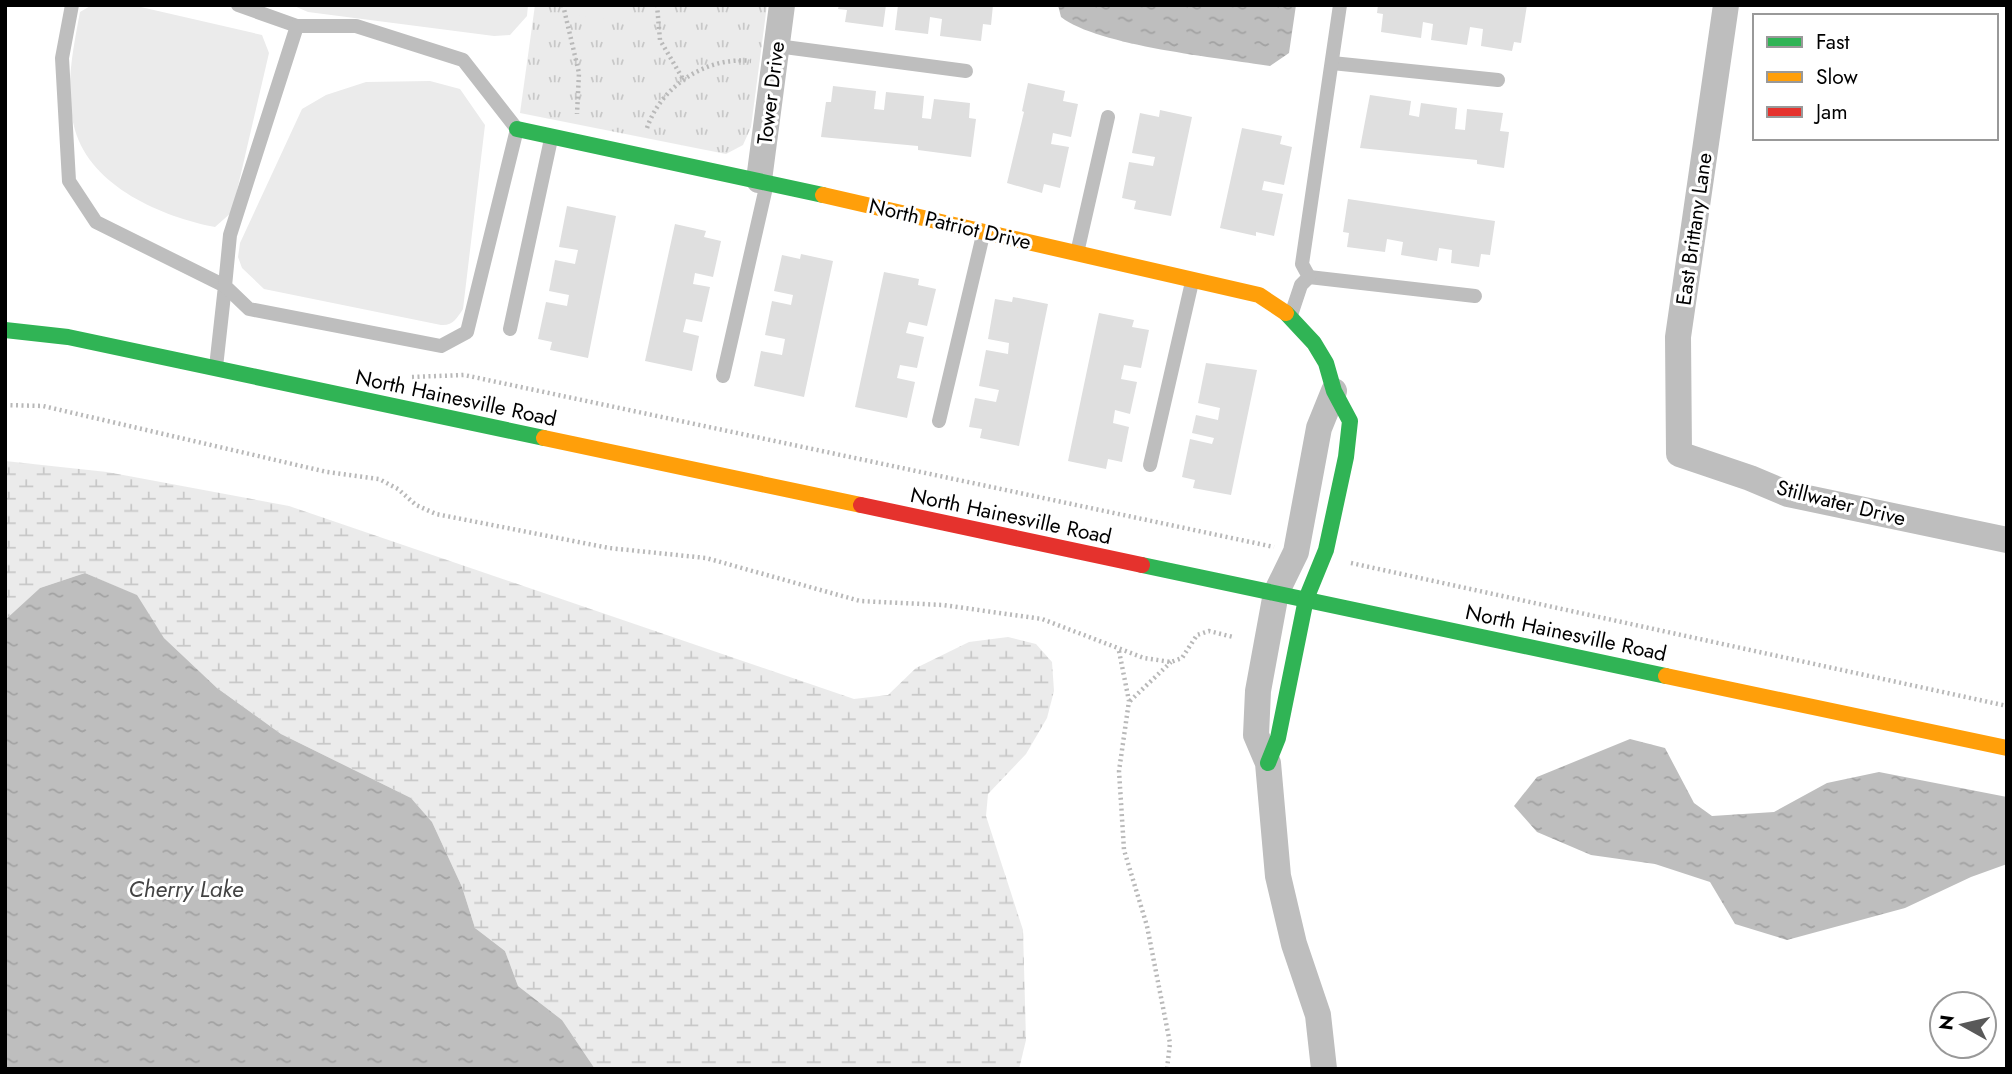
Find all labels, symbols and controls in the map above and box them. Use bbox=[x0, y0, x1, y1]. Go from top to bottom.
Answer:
legend bbox=[1753, 14, 1998, 140]
text: Fast bbox=[1816, 27, 1849, 57]
street label: Tower Drive bbox=[750, 39, 792, 146]
text: Slow bbox=[1816, 62, 1858, 92]
text: Jam bbox=[1813, 97, 1848, 127]
street label: East Brittany Lane bbox=[1668, 151, 1720, 307]
street label: North Patriot Drive bbox=[866, 191, 1034, 257]
street label: North Hainesville Road bbox=[353, 362, 559, 434]
street label: Stillwater Drive bbox=[1773, 472, 1909, 534]
street label: North Hainesville Road bbox=[908, 480, 1114, 552]
street label: North Hainesville Road bbox=[1463, 597, 1669, 669]
water label: Cherry Lake bbox=[129, 872, 244, 906]
north arrow bbox=[1928, 990, 1998, 1060]
text: N bbox=[1932, 1013, 1961, 1032]

